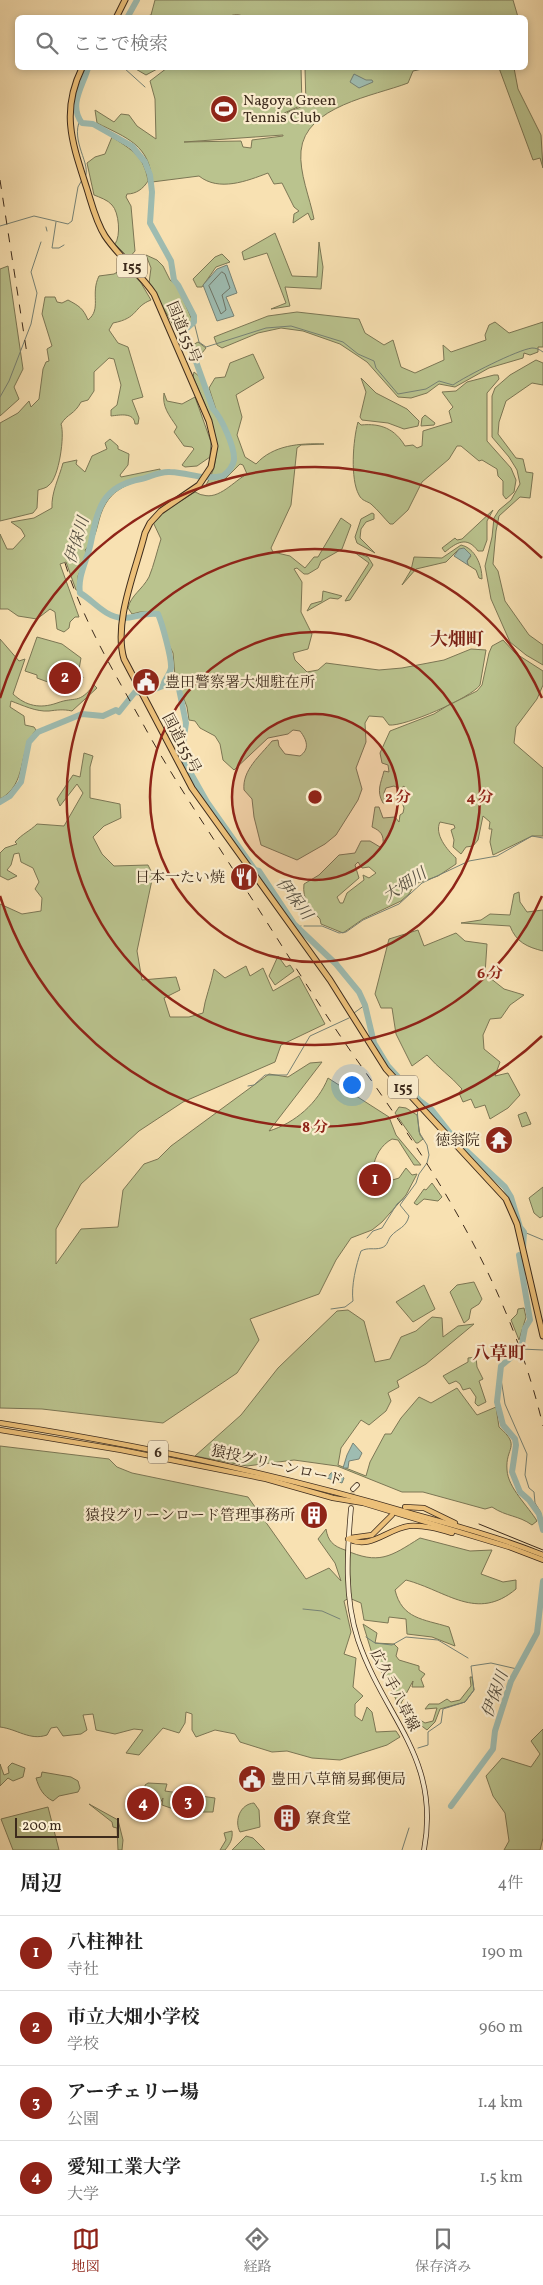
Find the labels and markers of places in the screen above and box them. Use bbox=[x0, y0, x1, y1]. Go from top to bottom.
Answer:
place label: Nagoya Green Tennis Club bbox=[243, 91, 336, 129]
sports icon: Nagoya Green Tennis Club bbox=[209, 94, 239, 124]
pin: 2 bbox=[49, 659, 81, 697]
public building icon: 豊田警察署大畑駐在所 bbox=[131, 667, 161, 697]
place label: 豊田警察署大畑駐在所 bbox=[165, 673, 315, 694]
centre of rings bbox=[306, 788, 324, 806]
restaurant icon: 日本一たい焼 bbox=[229, 862, 259, 892]
place label: 日本一たい焼 bbox=[135, 868, 225, 889]
temple icon: 徳翁院 bbox=[484, 1125, 514, 1155]
place label: 徳翁院 bbox=[435, 1131, 480, 1152]
pin: 1 bbox=[359, 1161, 391, 1199]
building icon: 猿投グリーンロード管理事務所 bbox=[299, 1500, 329, 1530]
place label: 猿投グリーンロード管理事務所 bbox=[85, 1506, 295, 1527]
public building icon: 豊田八草簡易郵便局 bbox=[237, 1764, 267, 1794]
place label: 豊田八草簡易郵便局 bbox=[271, 1770, 406, 1791]
pin: 3 bbox=[172, 1783, 204, 1821]
pin: 4 bbox=[127, 1785, 159, 1823]
building icon: 寮食堂 bbox=[272, 1803, 302, 1833]
place label: 寮食堂 bbox=[306, 1809, 351, 1830]

